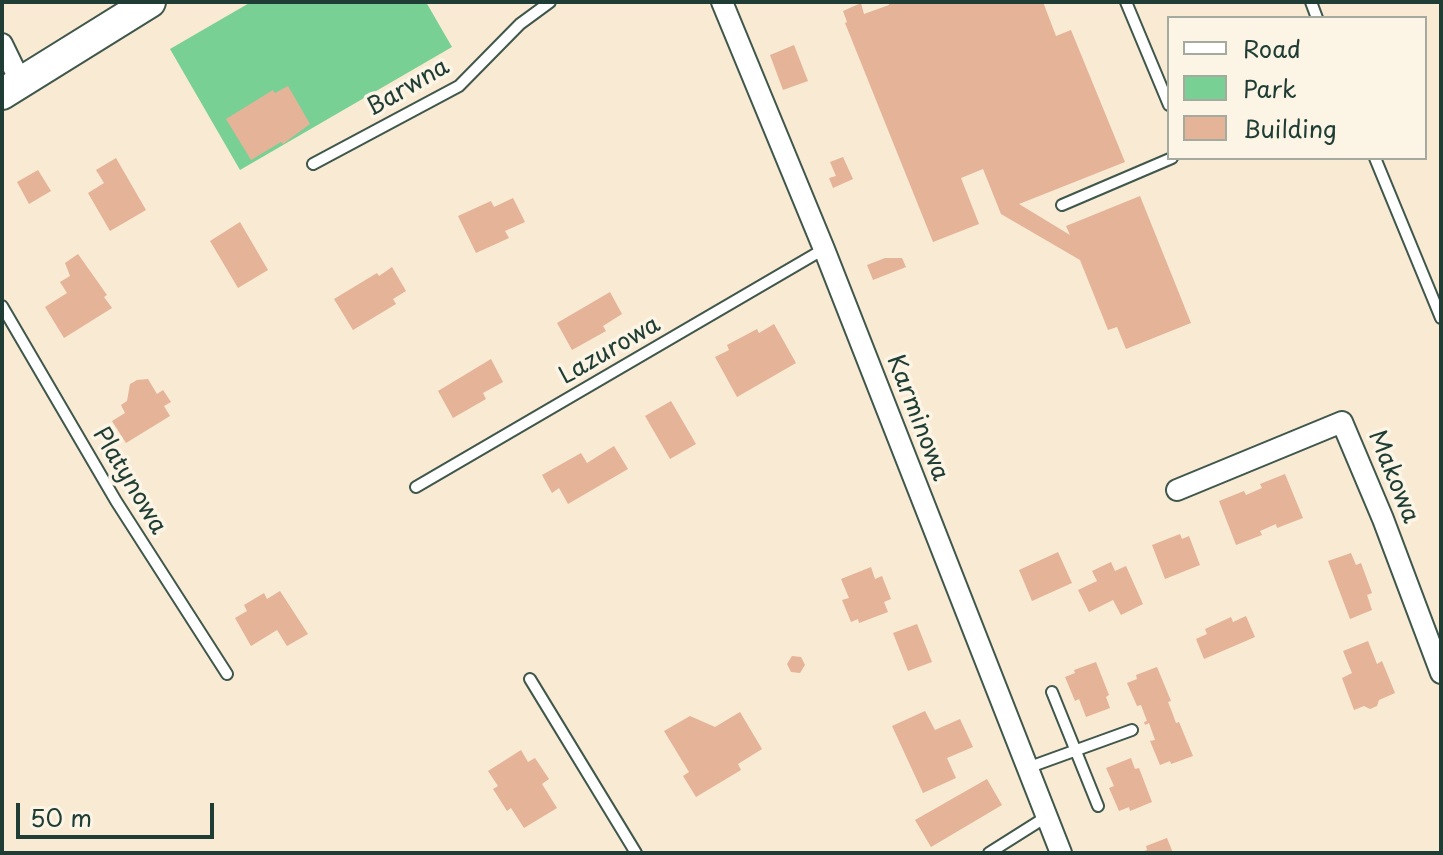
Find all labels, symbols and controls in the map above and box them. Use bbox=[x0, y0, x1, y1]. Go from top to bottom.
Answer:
legend bbox=[1167, 16, 1427, 160]
text: Road bbox=[1243, 30, 1301, 66]
street label: Barwna bbox=[361, 53, 455, 123]
text: Park bbox=[1243, 70, 1297, 106]
text: Building bbox=[1243, 110, 1337, 146]
street label: Lazurowa bbox=[554, 311, 666, 391]
street label: Karminowa bbox=[880, 351, 954, 485]
street label: Platynowa bbox=[86, 422, 172, 540]
street label: Makowa bbox=[1361, 426, 1425, 528]
scale bar bbox=[20, 787, 218, 837]
text: 50 m bbox=[30, 799, 92, 835]

